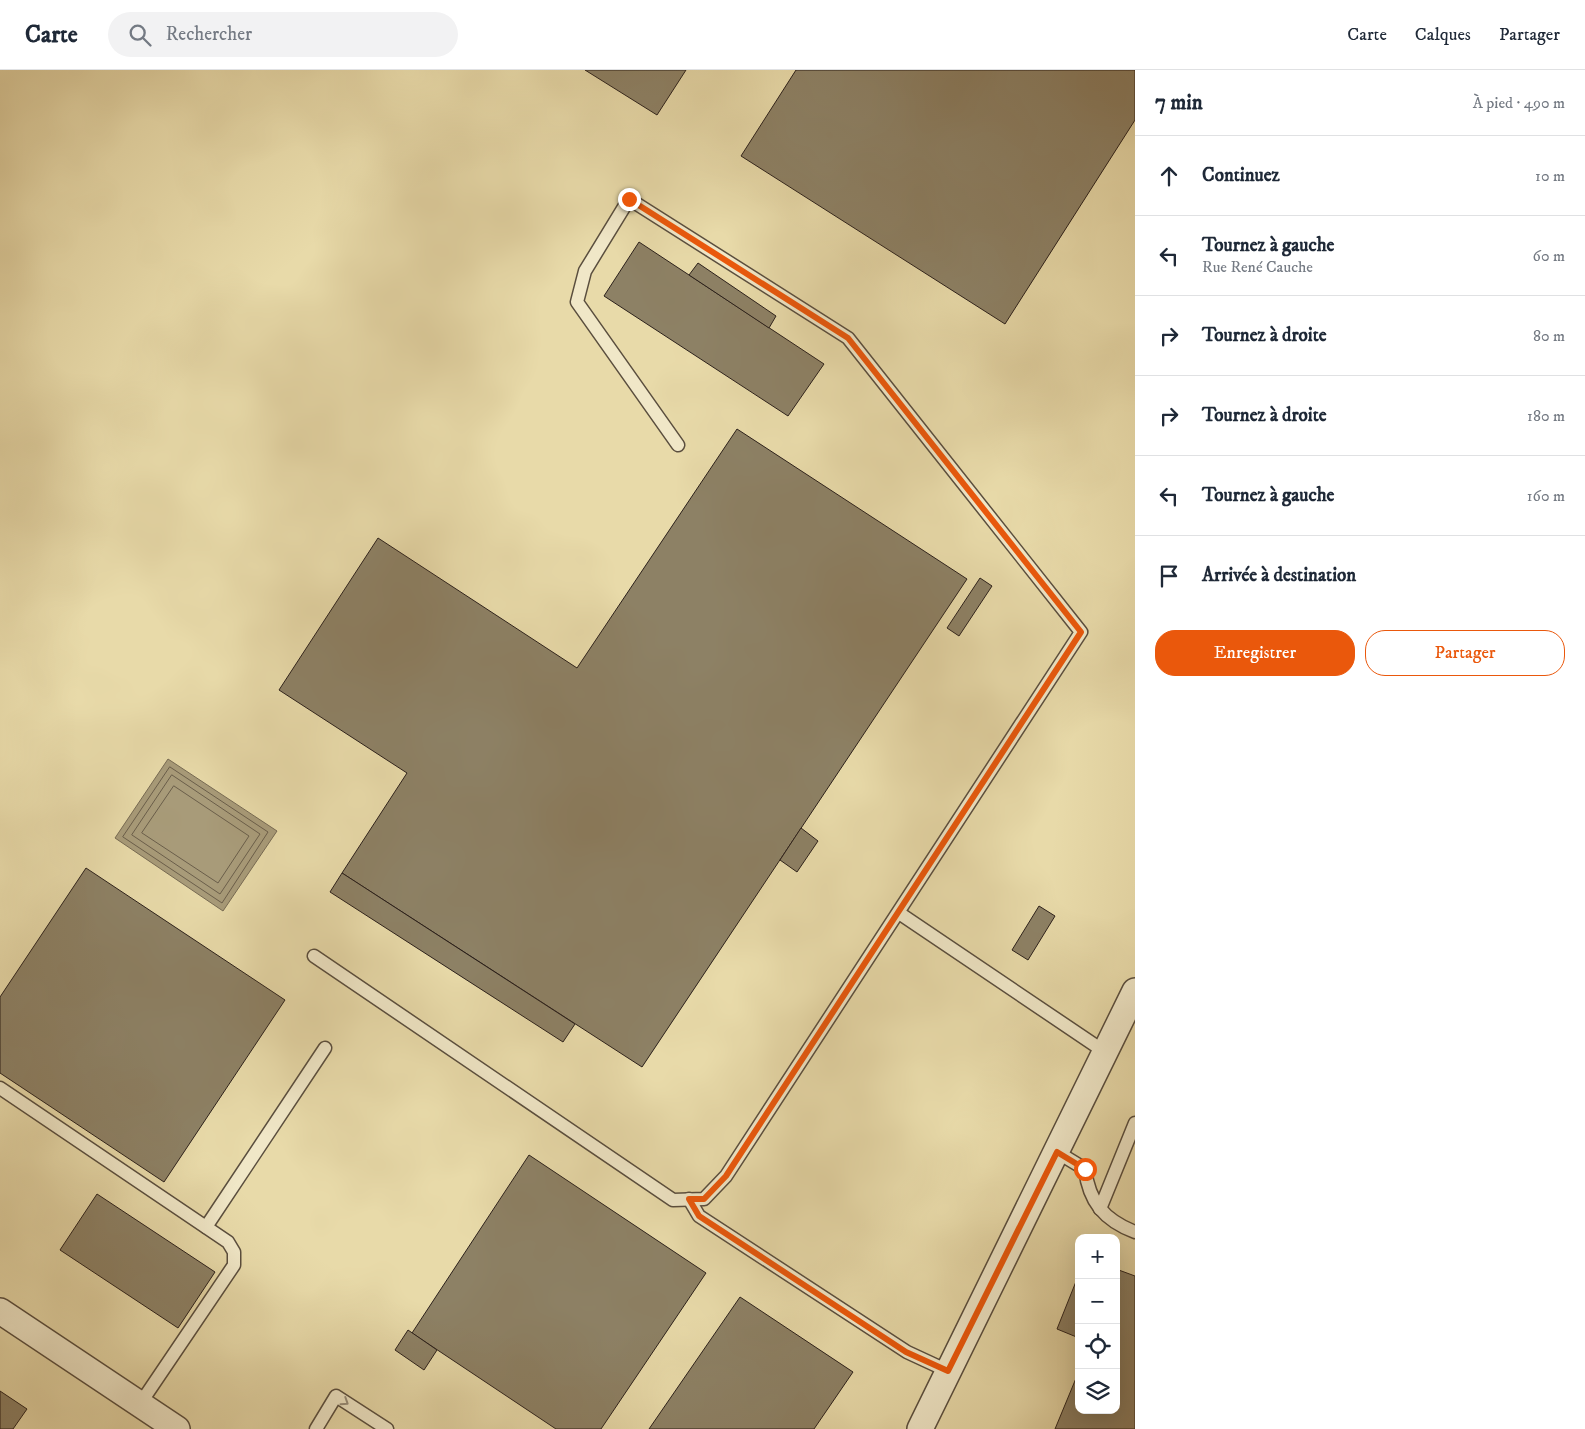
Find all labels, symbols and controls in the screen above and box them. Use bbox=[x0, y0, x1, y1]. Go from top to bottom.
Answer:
search box bbox=[108, 12, 458, 57]
text: Carte bbox=[25, 20, 78, 50]
icon: search bbox=[126, 21, 154, 49]
text: Rechercher bbox=[166, 23, 252, 46]
text: Carte bbox=[1347, 24, 1387, 46]
text: Calques bbox=[1415, 24, 1471, 46]
text: Partager bbox=[1499, 24, 1560, 46]
text: 7 min bbox=[1155, 90, 1203, 116]
text: À pied · 490 m bbox=[1473, 93, 1565, 113]
icon: ahead bbox=[1155, 162, 1183, 190]
text: Continuez bbox=[1202, 164, 1280, 187]
text: 10 m bbox=[1535, 166, 1565, 186]
route end bbox=[618, 188, 641, 211]
text: Tournez à gauche bbox=[1202, 234, 1334, 257]
icon: left bbox=[1155, 242, 1183, 270]
text: 60 m bbox=[1533, 246, 1565, 266]
text: Rue René Cauche bbox=[1202, 257, 1313, 277]
icon: right bbox=[1155, 322, 1183, 350]
text: Tournez à droite bbox=[1202, 324, 1327, 347]
text: 80 m bbox=[1533, 326, 1565, 346]
icon: right bbox=[1155, 402, 1183, 430]
text: Tournez à droite bbox=[1202, 404, 1327, 427]
text: 180 m bbox=[1527, 406, 1565, 426]
icon: left bbox=[1155, 482, 1183, 510]
text: Tournez à gauche bbox=[1202, 484, 1334, 507]
text: 160 m bbox=[1527, 486, 1565, 506]
icon: arrive bbox=[1155, 562, 1183, 590]
text: Arrivée à destination bbox=[1202, 564, 1356, 587]
button: Enregistrer bbox=[1155, 630, 1355, 676]
button: Partager bbox=[1365, 630, 1565, 676]
route start bbox=[1074, 1158, 1097, 1181]
map controls bbox=[1075, 1234, 1120, 1414]
button: + bbox=[1075, 1234, 1120, 1279]
button: − bbox=[1075, 1279, 1120, 1324]
button: locate bbox=[1075, 1324, 1120, 1369]
button: layers bbox=[1075, 1369, 1120, 1414]
one-way arrow bbox=[339, 1395, 348, 1405]

